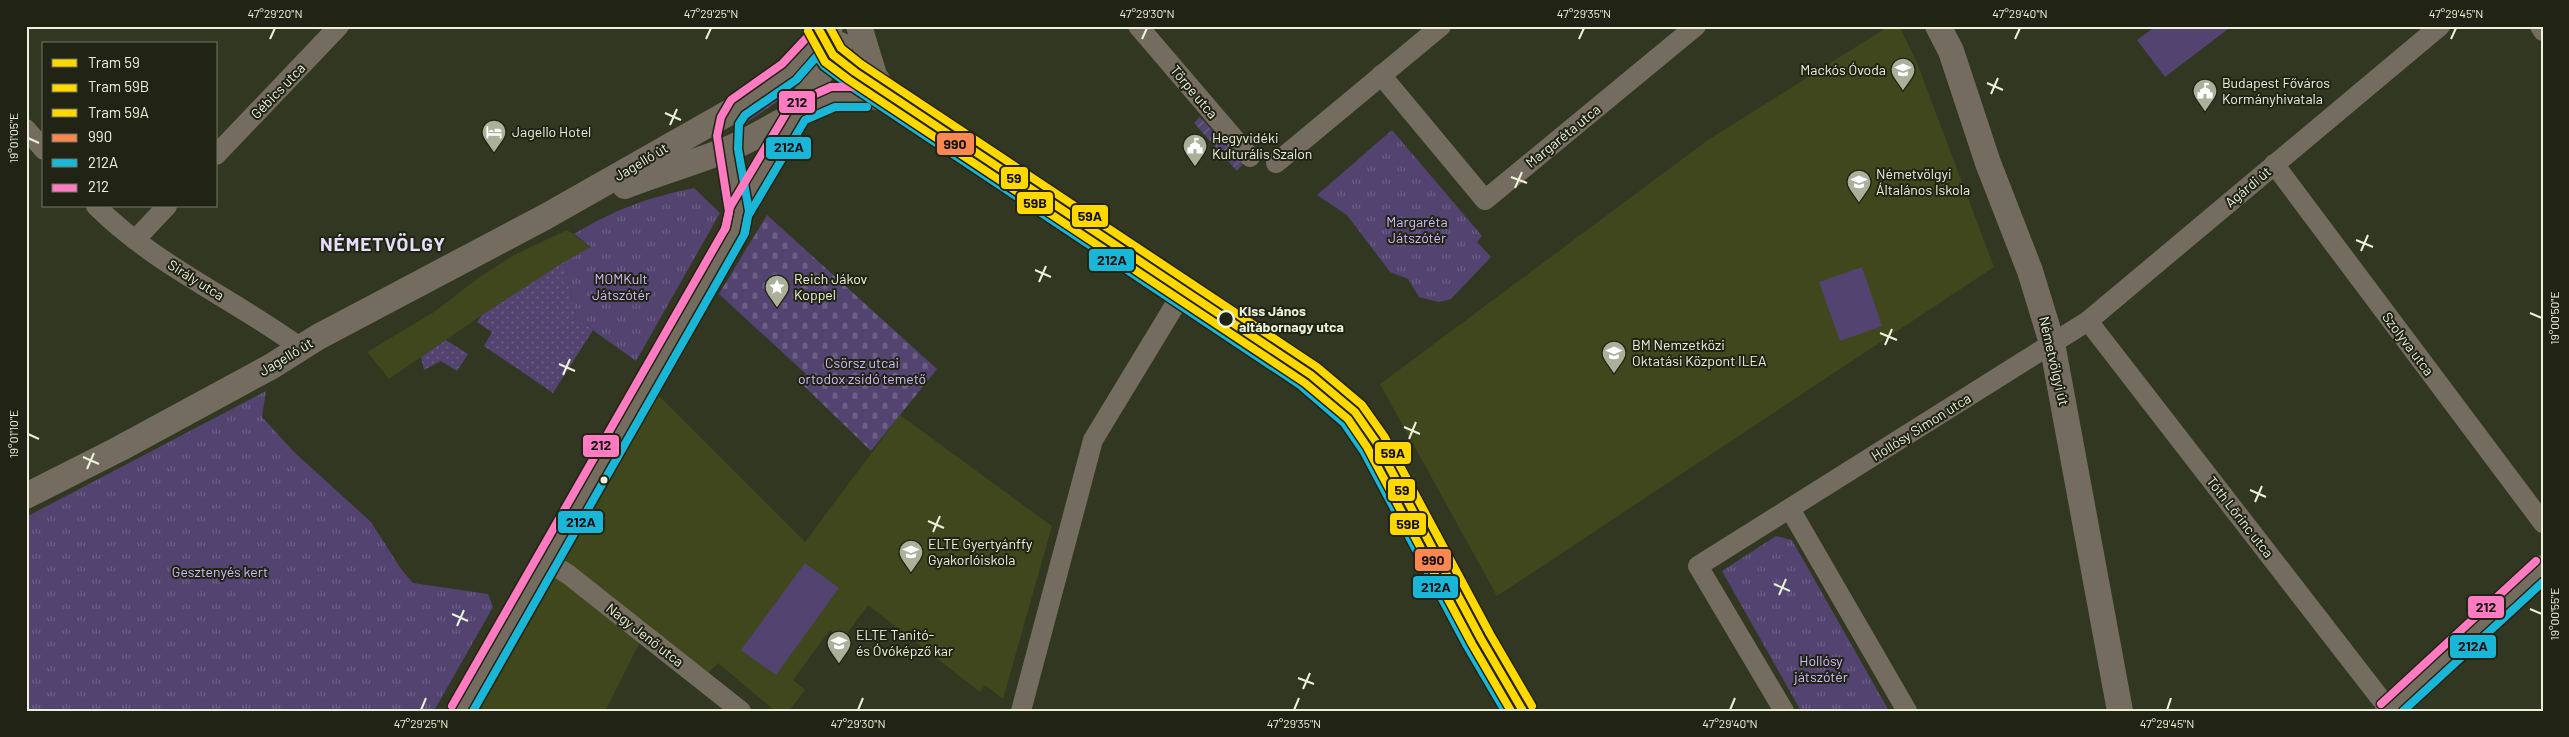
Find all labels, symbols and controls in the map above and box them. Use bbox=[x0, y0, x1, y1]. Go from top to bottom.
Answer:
text: 47°29'20"N bbox=[247, 6, 303, 20]
text: 47°29'25"N bbox=[684, 6, 738, 20]
text: 47°29'30"N bbox=[1120, 6, 1175, 20]
text: 47°29'35"N bbox=[1557, 6, 1611, 20]
text: 47°29'40"N bbox=[1992, 6, 2048, 20]
text: 47°29'45"N bbox=[2429, 6, 2483, 20]
legend bbox=[42, 42, 218, 208]
text: Tram 59 bbox=[88, 53, 140, 71]
school or university icon: Mackós Óvoda bbox=[1890, 57, 1916, 91]
street label: Gébics utca bbox=[247, 59, 308, 122]
place label: Mackós Óvoda bbox=[1800, 61, 1886, 78]
street label: Törpe utca bbox=[1167, 62, 1222, 122]
place label: Budapest Főváros Kormányhivatala bbox=[2222, 74, 2330, 107]
text: Tram 59B bbox=[88, 77, 149, 95]
public building icon: Budapest Főváros Kormányhivatala bbox=[2192, 78, 2218, 112]
line badge: 212 bbox=[778, 90, 816, 114]
text: 212 bbox=[787, 93, 807, 110]
street label: Margaréta utca bbox=[1522, 100, 1603, 171]
text: Tram 59A bbox=[88, 103, 149, 121]
text: 19°01'05"E bbox=[6, 113, 20, 163]
hotel icon: Jagello Hotel bbox=[481, 119, 507, 153]
place label: Jagello Hotel bbox=[512, 123, 591, 140]
text: 990 bbox=[88, 127, 112, 145]
place label: Hegyvidéki Kulturális Szalon bbox=[1212, 129, 1312, 162]
line badge: 990 bbox=[936, 132, 975, 156]
public building icon: Hegyvidéki Kulturális Szalon bbox=[1182, 133, 1208, 167]
text: 990 bbox=[944, 135, 966, 152]
line badge: 212A bbox=[765, 136, 812, 160]
text: 212A bbox=[774, 138, 805, 155]
street label: Jagelló út bbox=[611, 139, 671, 184]
text: 212A bbox=[88, 153, 118, 171]
street label: Agárdi út bbox=[2221, 163, 2274, 211]
place label: Németvölgyi Általános Iskola bbox=[1876, 165, 1970, 198]
line badge: 59 bbox=[1000, 166, 1029, 190]
text: 59 bbox=[1007, 169, 1021, 186]
school or university icon: Németvölgyi Általános Iskola bbox=[1846, 169, 1872, 203]
text: 212 bbox=[88, 177, 109, 195]
line badge: 59B bbox=[1016, 191, 1054, 215]
text: 59B bbox=[1023, 194, 1047, 211]
line badge: 59A bbox=[1071, 204, 1109, 228]
text: 59A bbox=[1078, 207, 1103, 224]
park label: Margaréta Játszótér bbox=[1386, 213, 1448, 246]
district label: NÉMETVÖLGY bbox=[320, 232, 446, 255]
line badge: 212A bbox=[1088, 248, 1135, 272]
text: 212A bbox=[1097, 251, 1128, 268]
street label: Sirály utca bbox=[165, 256, 228, 304]
park label: MOMKult Játszótér bbox=[592, 270, 650, 303]
place label: Reich Jákov Koppel bbox=[794, 270, 867, 303]
place icon: Reich Jákov Koppel bbox=[764, 274, 790, 308]
text: 19°00'50"E bbox=[2547, 291, 2561, 345]
place label: Kiss János altábornagy utca bbox=[1239, 302, 1344, 335]
street label: Szolyva utca bbox=[2379, 309, 2438, 379]
marker: Kiss János altábornagy utca bbox=[1217, 310, 1235, 328]
street label: Németvölgyi út bbox=[2036, 315, 2073, 407]
street label: Jagelló út bbox=[256, 334, 316, 379]
place label: BM Nemzetközi Oktatási Központ ILEA bbox=[1632, 336, 1767, 369]
school or university icon: BM Nemzetközi Oktatási Központ ILEA bbox=[1601, 340, 1627, 374]
park label: Csörsz utcai ortodox zsidó temető bbox=[798, 354, 926, 387]
street label: Hollósy Simon utca bbox=[1868, 389, 1974, 464]
text: 19°01'10"E bbox=[6, 410, 20, 458]
line badge: 212 bbox=[582, 434, 620, 458]
text: 212 bbox=[591, 436, 611, 453]
line badge: 59A bbox=[1374, 441, 1412, 465]
text: 59A bbox=[1381, 444, 1406, 461]
street label: Tóth Lőrinc utca bbox=[2203, 473, 2277, 561]
unlabelled marker bbox=[599, 475, 609, 485]
line badge: 59 bbox=[1387, 478, 1416, 502]
text: 59 bbox=[1395, 481, 1409, 498]
line badge: 212A bbox=[557, 510, 604, 534]
line badge: 59B bbox=[1389, 512, 1427, 536]
text: 212A bbox=[566, 513, 597, 530]
text: 59B bbox=[1396, 515, 1420, 532]
place label: ELTE Gyertyánffy Gyakorlóiskola bbox=[928, 535, 1033, 568]
school or university icon: ELTE Gyertyánffy Gyakorlóiskola bbox=[898, 539, 924, 573]
line badge: 990 bbox=[1414, 548, 1452, 572]
text: 990 bbox=[1422, 551, 1444, 568]
park label: Gesztenyés kert bbox=[172, 563, 268, 580]
line badge: 212A bbox=[1412, 575, 1459, 599]
text: 212A bbox=[1421, 578, 1452, 595]
text: 19°00'55"E bbox=[2547, 588, 2561, 640]
line badge: 212 bbox=[2467, 595, 2505, 619]
text: 212 bbox=[2476, 598, 2496, 615]
street label: Nagy Jenő utca bbox=[603, 599, 687, 670]
place label: ELTE Tanitó- és Óvóképző kar bbox=[856, 626, 953, 659]
school or university icon: ELTE Tanitó- és Óvóképző kar bbox=[826, 630, 852, 664]
line badge: 212A bbox=[2449, 634, 2497, 659]
text: 212A bbox=[2458, 637, 2489, 654]
park label: Hollósy játszótér bbox=[1793, 652, 1848, 685]
text: 47°29'25"N bbox=[394, 716, 448, 730]
text: 47°29'30"N bbox=[831, 716, 886, 730]
text: 47°29'35"N bbox=[1267, 716, 1321, 730]
text: 47°29'40"N bbox=[1702, 716, 1758, 730]
text: 47°29'45"N bbox=[2140, 716, 2194, 730]

